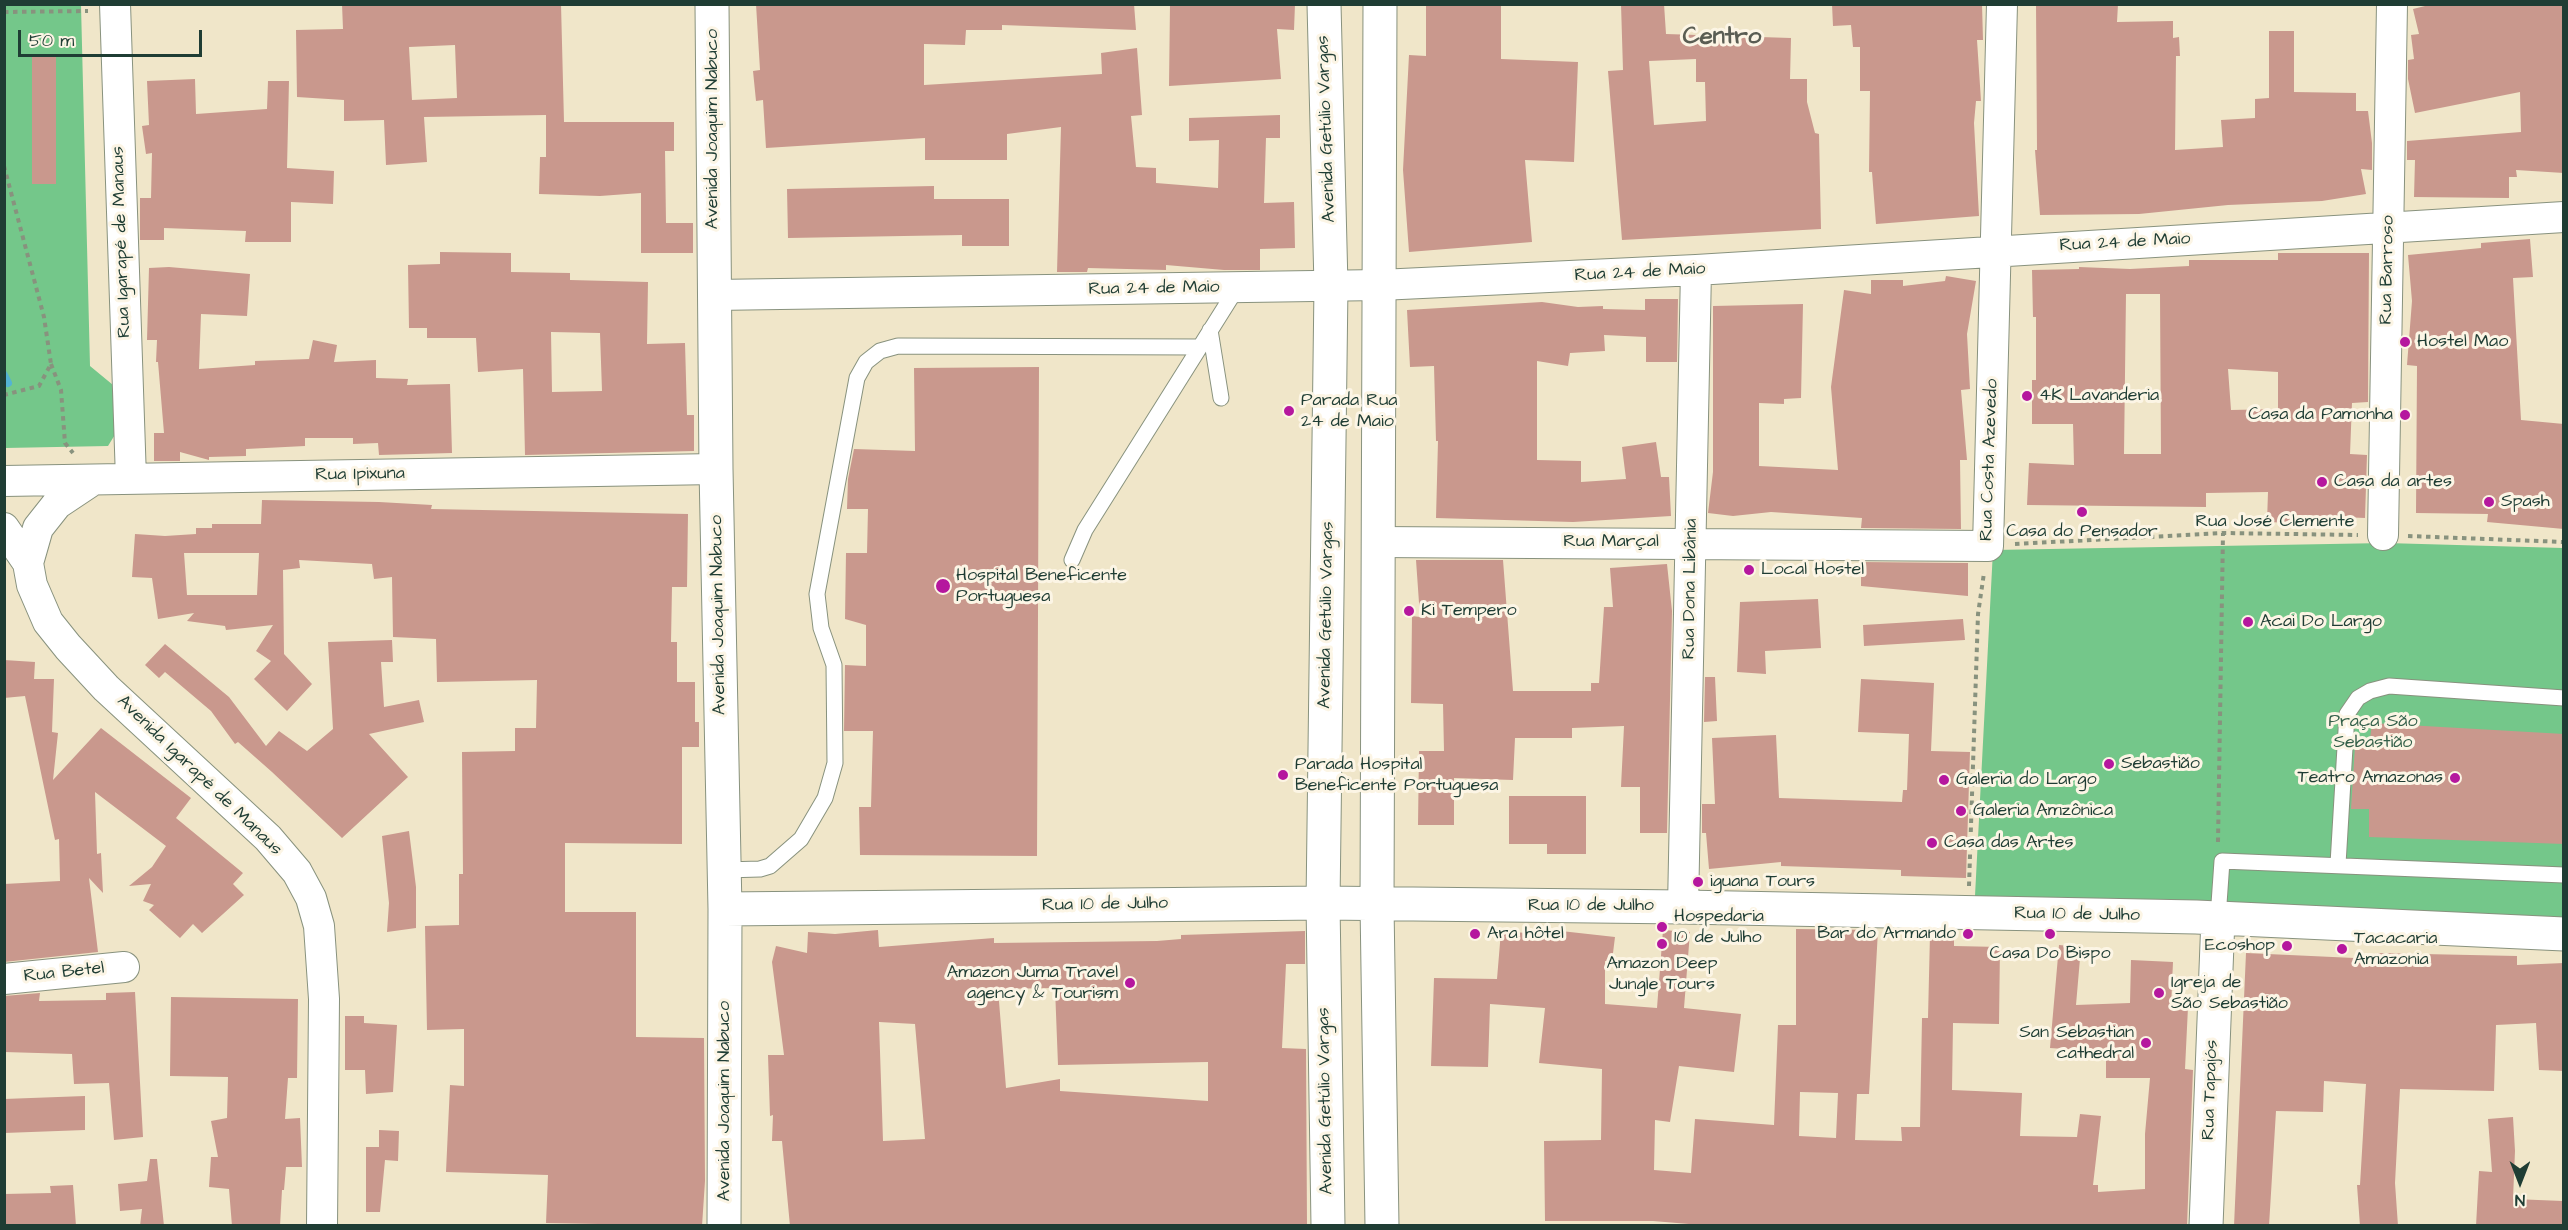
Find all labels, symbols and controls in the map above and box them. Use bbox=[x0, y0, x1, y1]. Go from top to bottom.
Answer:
scale bar bbox=[21, 18, 206, 56]
district label: Centro bbox=[1683, 24, 1761, 52]
text: 50 m bbox=[29, 28, 74, 53]
street label: Avenida Joaquim Nabuco bbox=[702, 29, 724, 229]
street label: Avenida Getúlio Vargas bbox=[1313, 35, 1341, 223]
street label: Rua Igarapé de Manaus bbox=[108, 146, 136, 338]
street label: Rua Barroso bbox=[2376, 215, 2400, 325]
street label: Rua 24 de Maio bbox=[2059, 229, 2191, 257]
street label: Rua 24 de Maio bbox=[1574, 259, 1706, 287]
street label: Rua 24 de Maio bbox=[1088, 277, 1220, 301]
place label: Hostel Mao bbox=[2417, 331, 2508, 353]
marker: Hostel Mao bbox=[2398, 335, 2412, 349]
street label: Rua Costa Azevedo bbox=[1976, 378, 2004, 542]
place label: 4K Lavanderia bbox=[2039, 385, 2159, 407]
marker: 4K Lavanderia bbox=[2020, 389, 2034, 403]
place label: Parada Rua 24 de Maio bbox=[1301, 390, 1397, 432]
marker: Parada Rua 24 de Maio bbox=[1282, 404, 1296, 418]
place label: Casa da Pamonha bbox=[2248, 404, 2393, 426]
marker: Casa da Pamonha bbox=[2398, 408, 2412, 422]
street label: Rua Ipixuna bbox=[315, 463, 405, 487]
place label: Casa da artes bbox=[2334, 471, 2452, 493]
marker: Casa da artes bbox=[2315, 475, 2329, 489]
place label: Spash bbox=[2501, 491, 2550, 513]
marker: Spash bbox=[2482, 495, 2496, 509]
marker: Casa do Pensador bbox=[2075, 505, 2089, 519]
street label: Rua José Clemente bbox=[2195, 511, 2355, 533]
street label: Avenida Joaquim Nabuco bbox=[706, 515, 732, 715]
street label: Rua Dona Libânia bbox=[1679, 518, 1703, 660]
street label: Avenida Getúlio Vargas bbox=[1315, 521, 1339, 709]
place label: Casa do Pensador bbox=[2006, 521, 2158, 543]
street label: Rua Marçal bbox=[1563, 531, 1659, 553]
place label: Local Hostel bbox=[1761, 559, 1864, 581]
marker: Local Hostel bbox=[1742, 563, 1756, 577]
place label: Hospital Beneficente Portuguesa bbox=[956, 565, 1127, 608]
marker: Hospital Beneficente Portuguesa bbox=[934, 577, 952, 595]
place label: Ki Tempero bbox=[1421, 600, 1517, 622]
marker: Ki Tempero bbox=[1402, 604, 1416, 618]
place label: Acai Do Largo bbox=[2260, 611, 2382, 633]
marker: Acai Do Largo bbox=[2241, 615, 2255, 629]
street label: Avenida Igarapé de Manaus bbox=[112, 691, 286, 861]
park label: Praça São Sebastião bbox=[2328, 711, 2418, 754]
place label: Sebastião bbox=[2121, 753, 2200, 775]
place label: Parada Hospital Beneficente Portuguesa bbox=[1295, 754, 1498, 796]
marker: Sebastião bbox=[2102, 757, 2116, 771]
place label: Teatro Amazonas bbox=[2297, 767, 2443, 789]
marker: Parada Hospital Beneficente Portuguesa bbox=[1276, 768, 1290, 782]
place label: Galeria do Largo bbox=[1956, 769, 2097, 791]
marker: Teatro Amazonas bbox=[2448, 771, 2462, 785]
marker: Galeria do Largo bbox=[1937, 773, 1951, 787]
place label: Galeria Amzônica bbox=[1973, 800, 2113, 822]
marker: Galeria Amzônica bbox=[1954, 804, 1968, 818]
place label: Casa das Artes bbox=[1944, 832, 2073, 854]
marker: Casa das Artes bbox=[1925, 836, 1939, 850]
place label: iguana Tours bbox=[1710, 871, 1815, 893]
marker: iguana Tours bbox=[1691, 875, 1705, 889]
street label: Rua 10 de Julho bbox=[1042, 893, 1168, 917]
street label: Rua 10 de Julho bbox=[1528, 895, 1654, 917]
street label: Rua 10 de Julho bbox=[2014, 903, 2140, 927]
place label: Hospedaria 10 de Julho bbox=[1674, 906, 1764, 948]
marker: Hospedaria 10 de Julho bbox=[1655, 920, 1669, 934]
place label: Ara hôtel bbox=[1487, 923, 1564, 945]
place label: Bar do Armando bbox=[1817, 923, 1956, 945]
marker: Ara hôtel bbox=[1468, 927, 1482, 941]
marker: Bar do Armando bbox=[1961, 927, 1975, 941]
marker: Casa Do Bispo bbox=[2043, 927, 2057, 941]
place label: Tacacaria Amazonia bbox=[2354, 928, 2437, 970]
place label: Ecoshop bbox=[2205, 935, 2275, 957]
marker: Amazon Deep Jungle Tours bbox=[1655, 937, 1669, 951]
marker: Ecoshop bbox=[2280, 939, 2294, 953]
marker: Tacacaria Amazonia bbox=[2335, 942, 2349, 956]
place label: Casa Do Bispo bbox=[1989, 943, 2111, 965]
place label: Amazon Deep Jungle Tours bbox=[1606, 953, 1718, 996]
street label: Rua Betel bbox=[23, 958, 105, 988]
place label: Amazon Juma Travel agency & Tourism bbox=[947, 962, 1118, 1004]
place label: Igreja de São Sebastião bbox=[2171, 972, 2288, 1014]
marker: Amazon Juma Travel agency & Tourism bbox=[1123, 976, 1137, 990]
marker: Igreja de São Sebastião bbox=[2152, 986, 2166, 1000]
street label: Avenida Joaquim Nabuco bbox=[714, 1001, 736, 1201]
street label: Avenida Getúlio Vargas bbox=[1314, 1007, 1338, 1195]
place label: San Sebastian cathedral bbox=[2019, 1022, 2134, 1064]
marker: San Sebastian cathedral bbox=[2139, 1036, 2153, 1050]
street label: Rua Tapajós bbox=[2198, 1040, 2224, 1140]
north arrow bbox=[2490, 1152, 2550, 1212]
text: N bbox=[2515, 1189, 2525, 1211]

